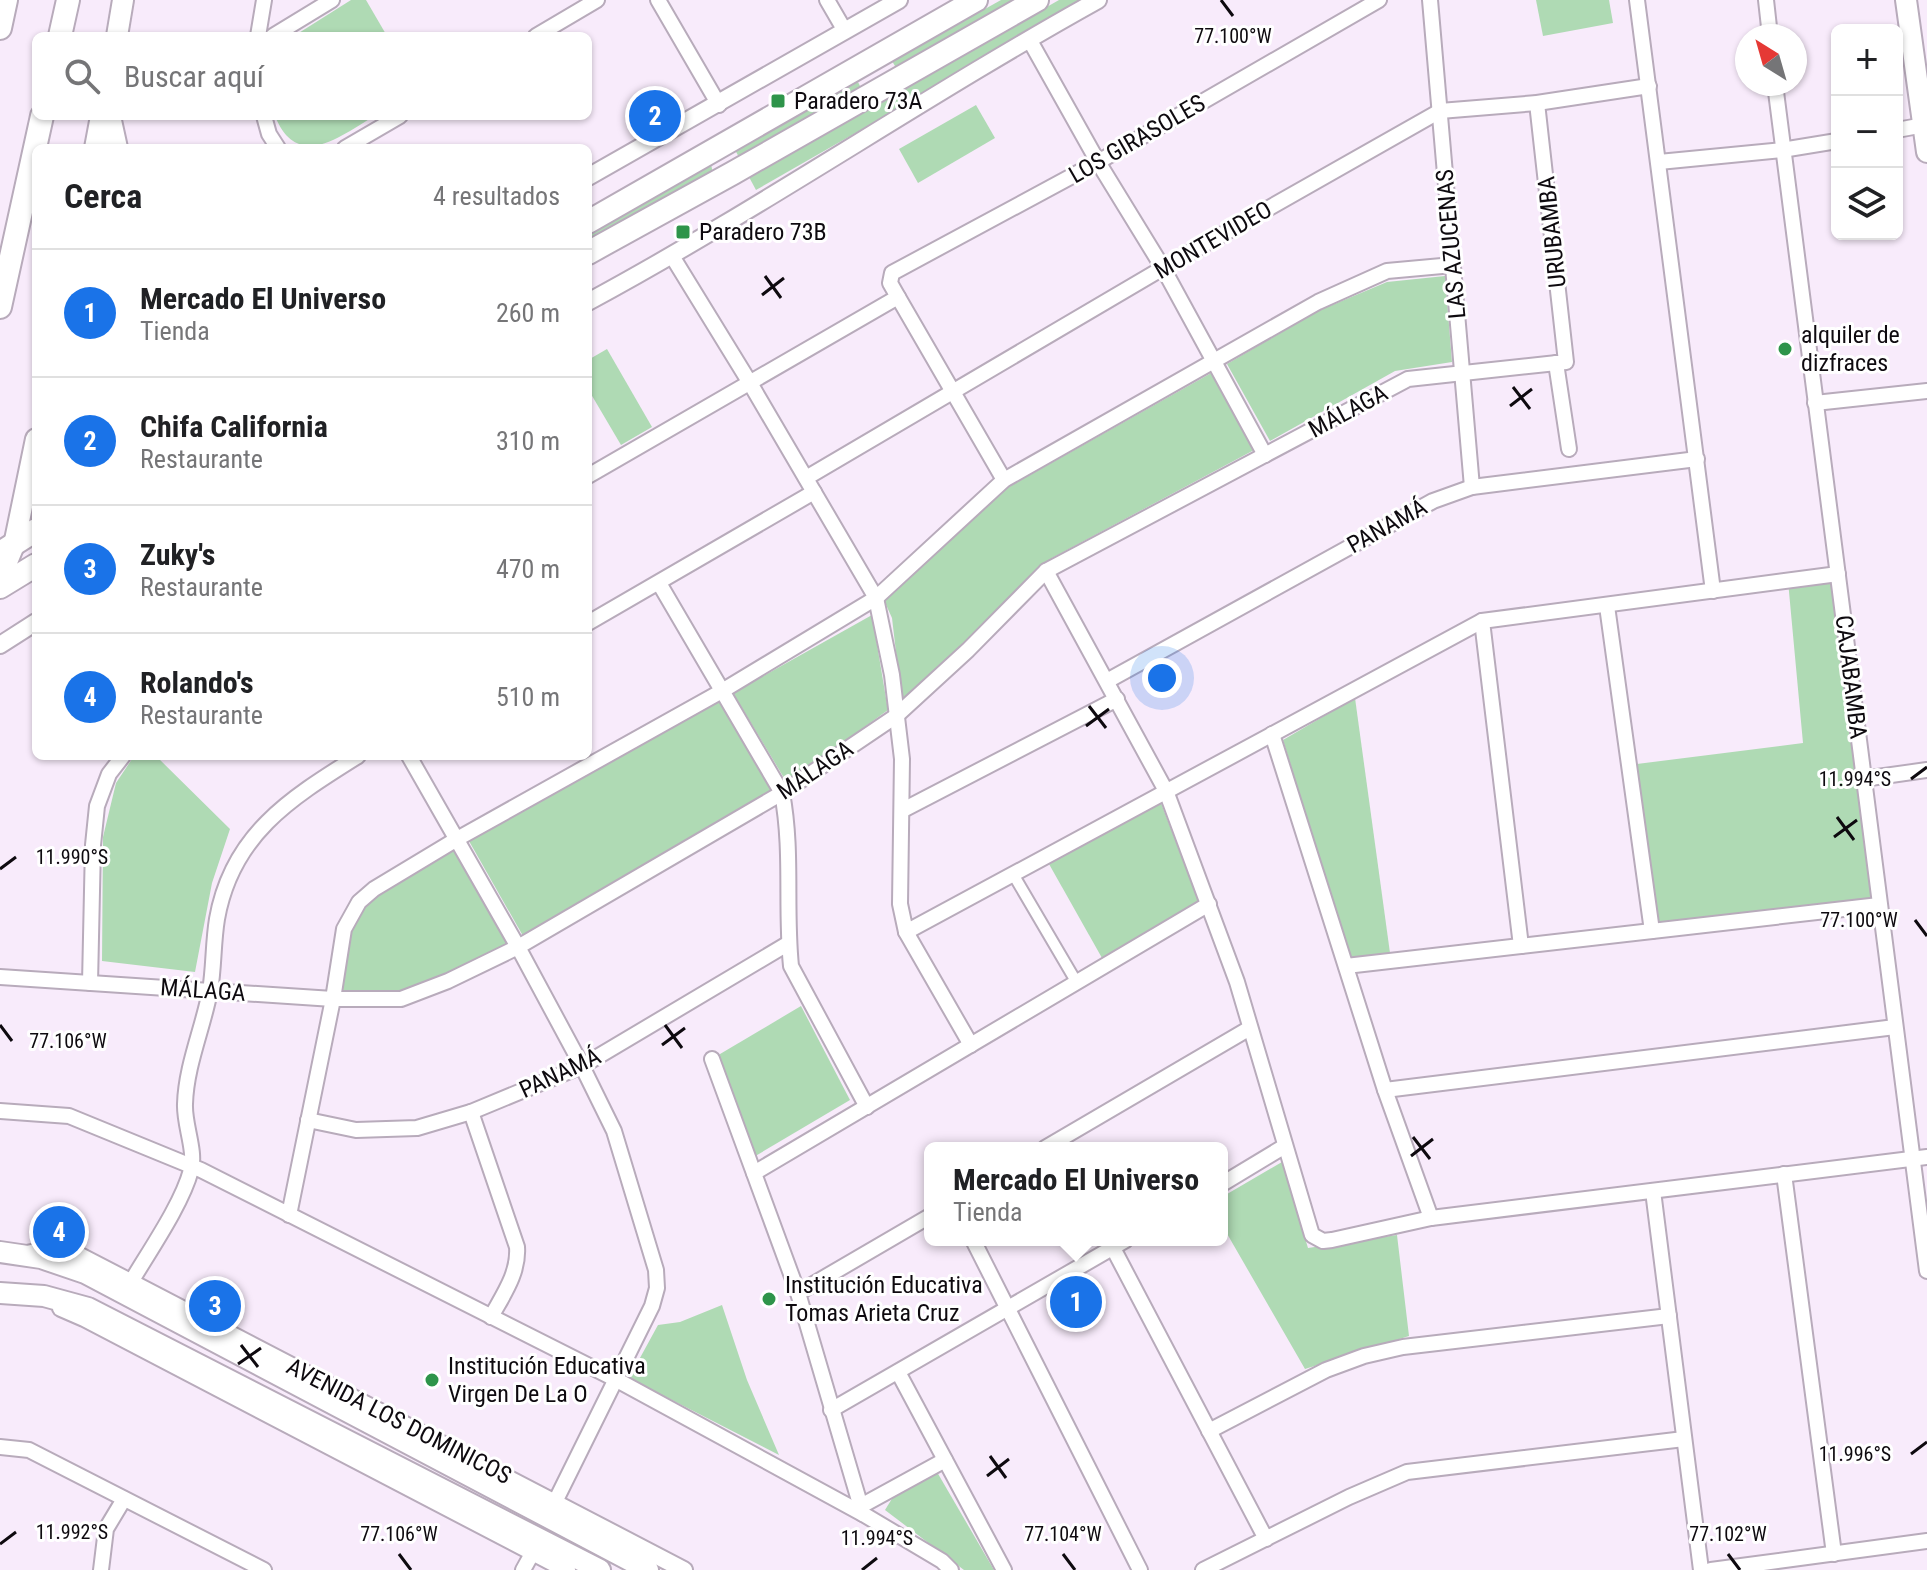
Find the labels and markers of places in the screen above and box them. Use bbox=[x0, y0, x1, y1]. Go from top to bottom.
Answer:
pin: 2 bbox=[629, 86, 681, 146]
place label: Paradero 73A bbox=[794, 87, 922, 115]
marker: Paradero 73A bbox=[769, 92, 787, 110]
place label: Paradero 73B bbox=[699, 218, 827, 246]
marker: Paradero 73B bbox=[674, 223, 692, 241]
place label: alquiler de dizfraces bbox=[1801, 321, 1900, 377]
marker: alquiler de dizfraces bbox=[1776, 340, 1794, 358]
pin: 4 bbox=[33, 1202, 85, 1262]
place label: Institución Educativa Tomas Arieta Cruz bbox=[785, 1271, 983, 1327]
pin: 1 bbox=[1050, 1272, 1102, 1332]
pin: 3 bbox=[189, 1276, 241, 1336]
marker: Institución Educativa Tomas Arieta Cruz bbox=[760, 1290, 778, 1308]
place label: Institución Educativa Virgen De La O bbox=[448, 1352, 646, 1408]
marker: Institución Educativa Virgen De La O bbox=[423, 1371, 441, 1389]

